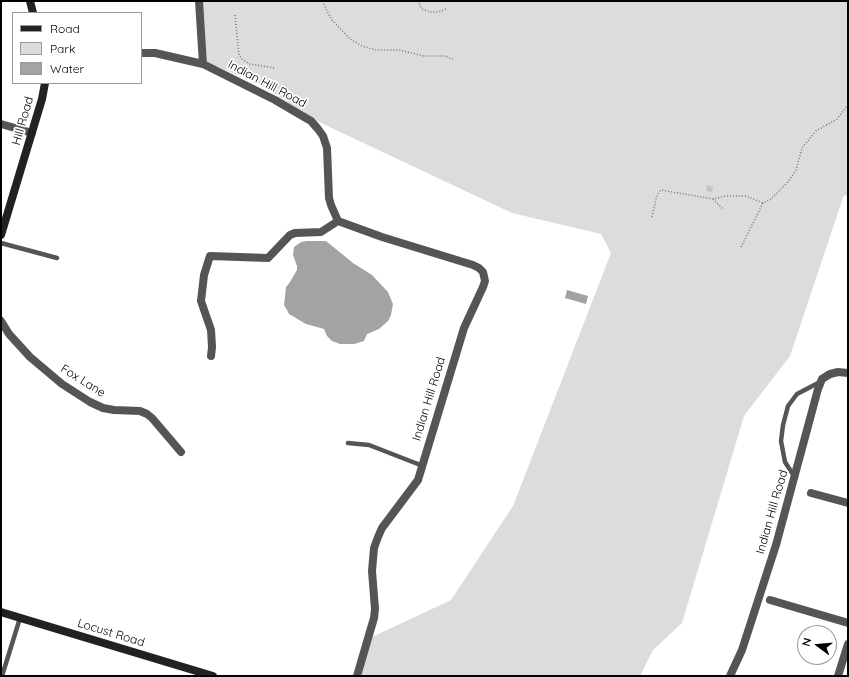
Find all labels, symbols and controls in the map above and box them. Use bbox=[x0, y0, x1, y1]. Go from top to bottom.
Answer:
legend bbox=[12, 12, 142, 84]
text: Road bbox=[50, 21, 80, 36]
text: Park bbox=[50, 41, 75, 56]
street label: Indian Hill Road bbox=[225, 57, 309, 111]
text: Water bbox=[50, 61, 84, 76]
street label: Hill Road bbox=[9, 95, 37, 147]
street label: Indian Hill Road bbox=[409, 355, 449, 443]
street label: Fox Lane bbox=[58, 362, 108, 400]
street label: Indian Hill Road bbox=[753, 468, 791, 556]
street label: Locust Road bbox=[76, 616, 146, 650]
north arrow bbox=[797, 625, 837, 665]
text: N bbox=[799, 636, 814, 648]

